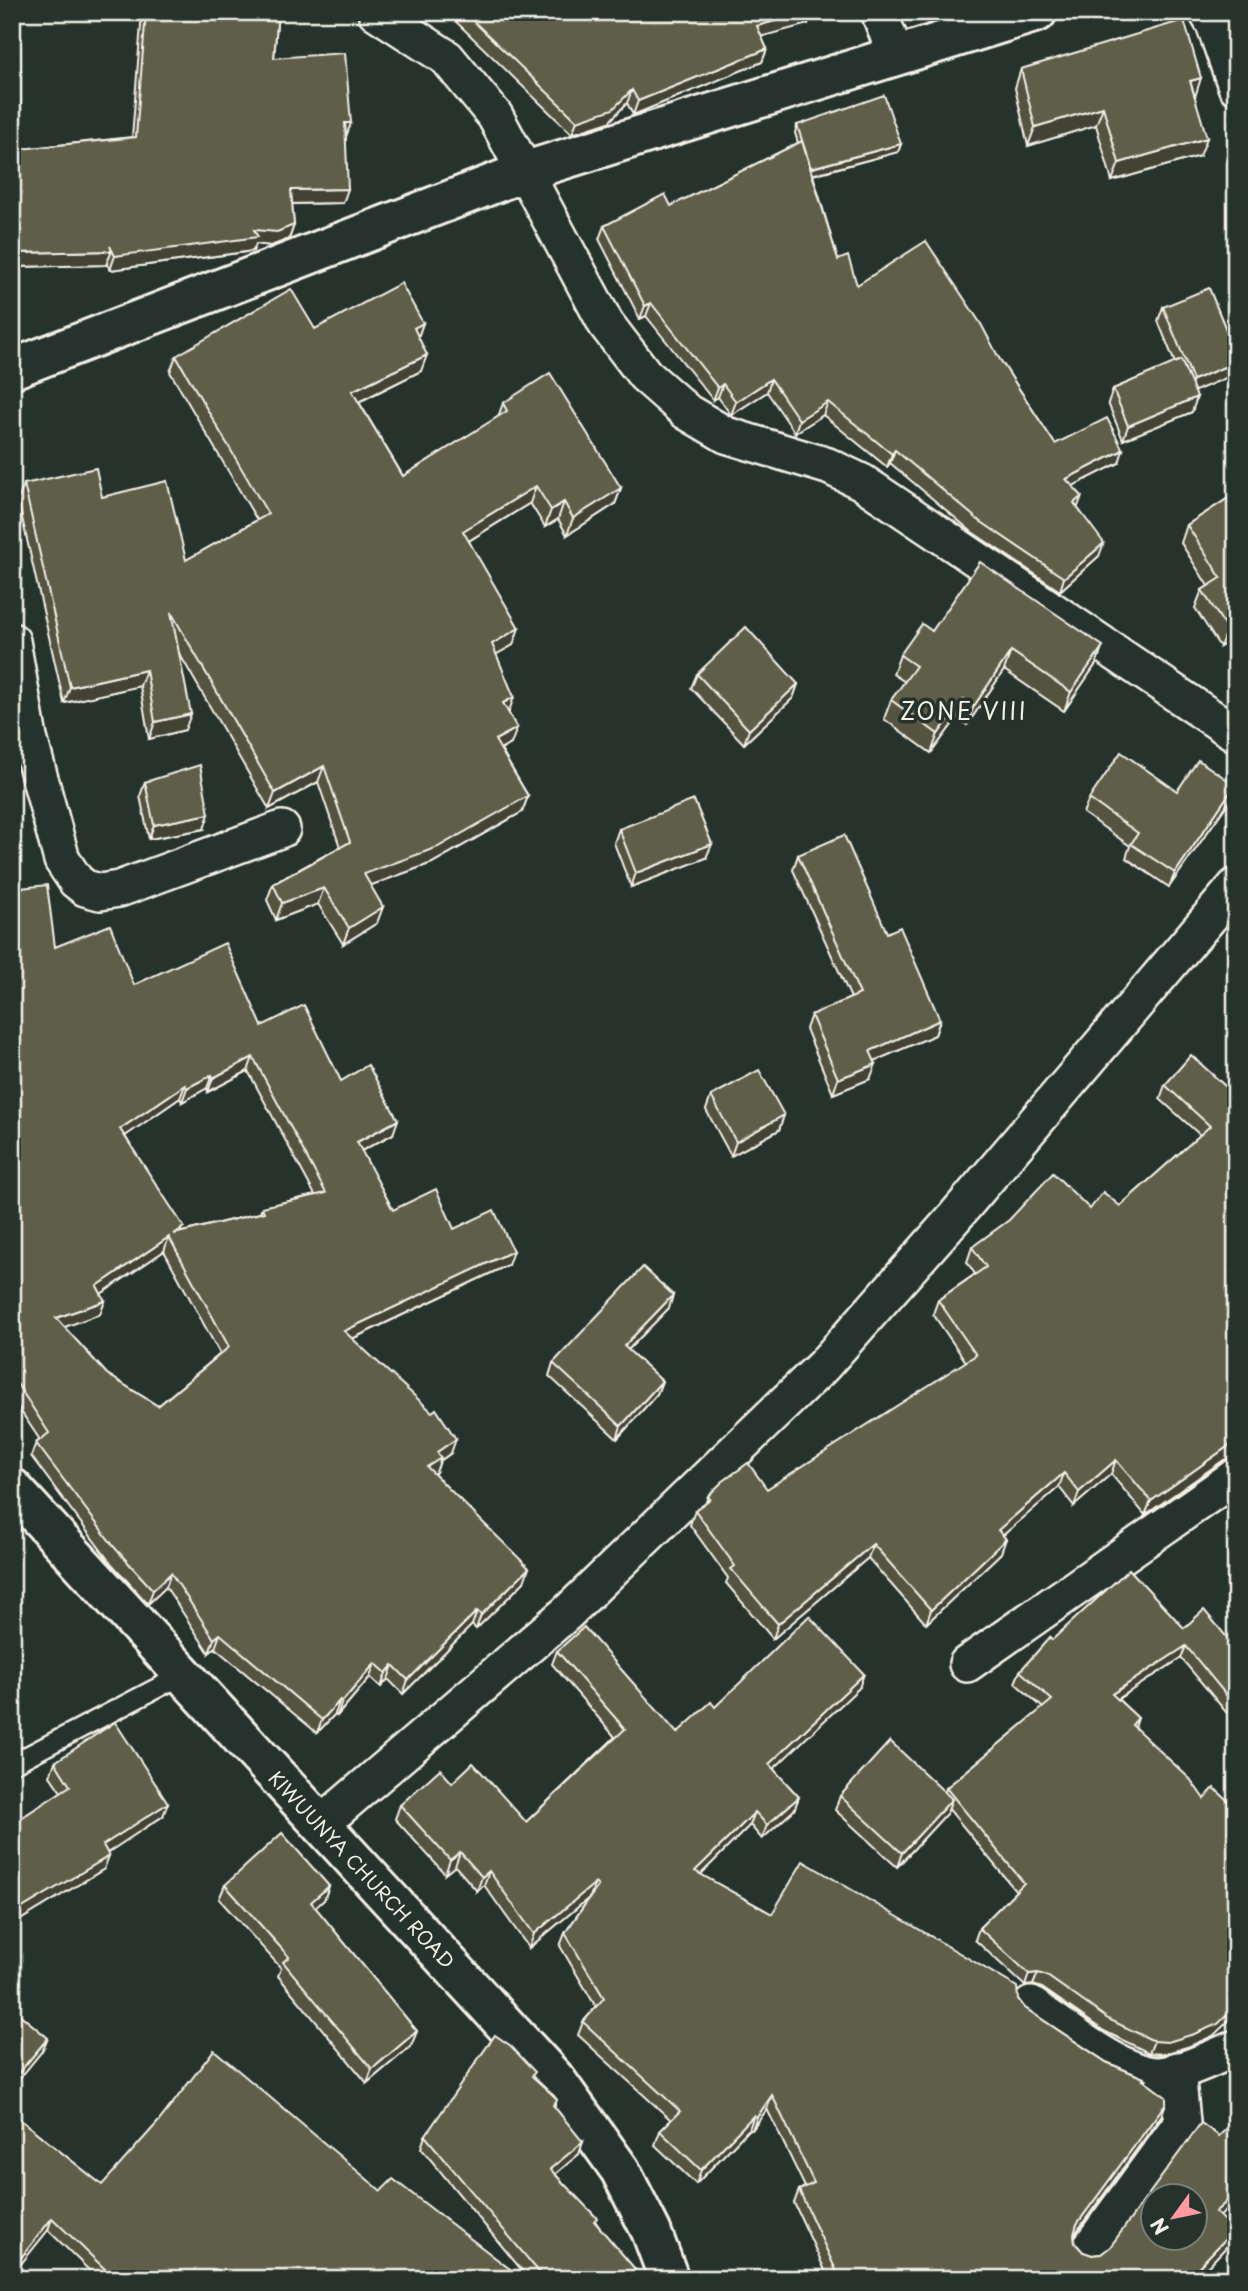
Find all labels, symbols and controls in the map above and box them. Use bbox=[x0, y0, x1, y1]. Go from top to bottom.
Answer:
district label: ZONE VIII bbox=[900, 693, 1028, 728]
street label: KIWUUNYA CHURCH ROAD bbox=[263, 1764, 461, 1974]
north arrow bbox=[1140, 2182, 1210, 2252]
text: N bbox=[1143, 2213, 1175, 2241]

